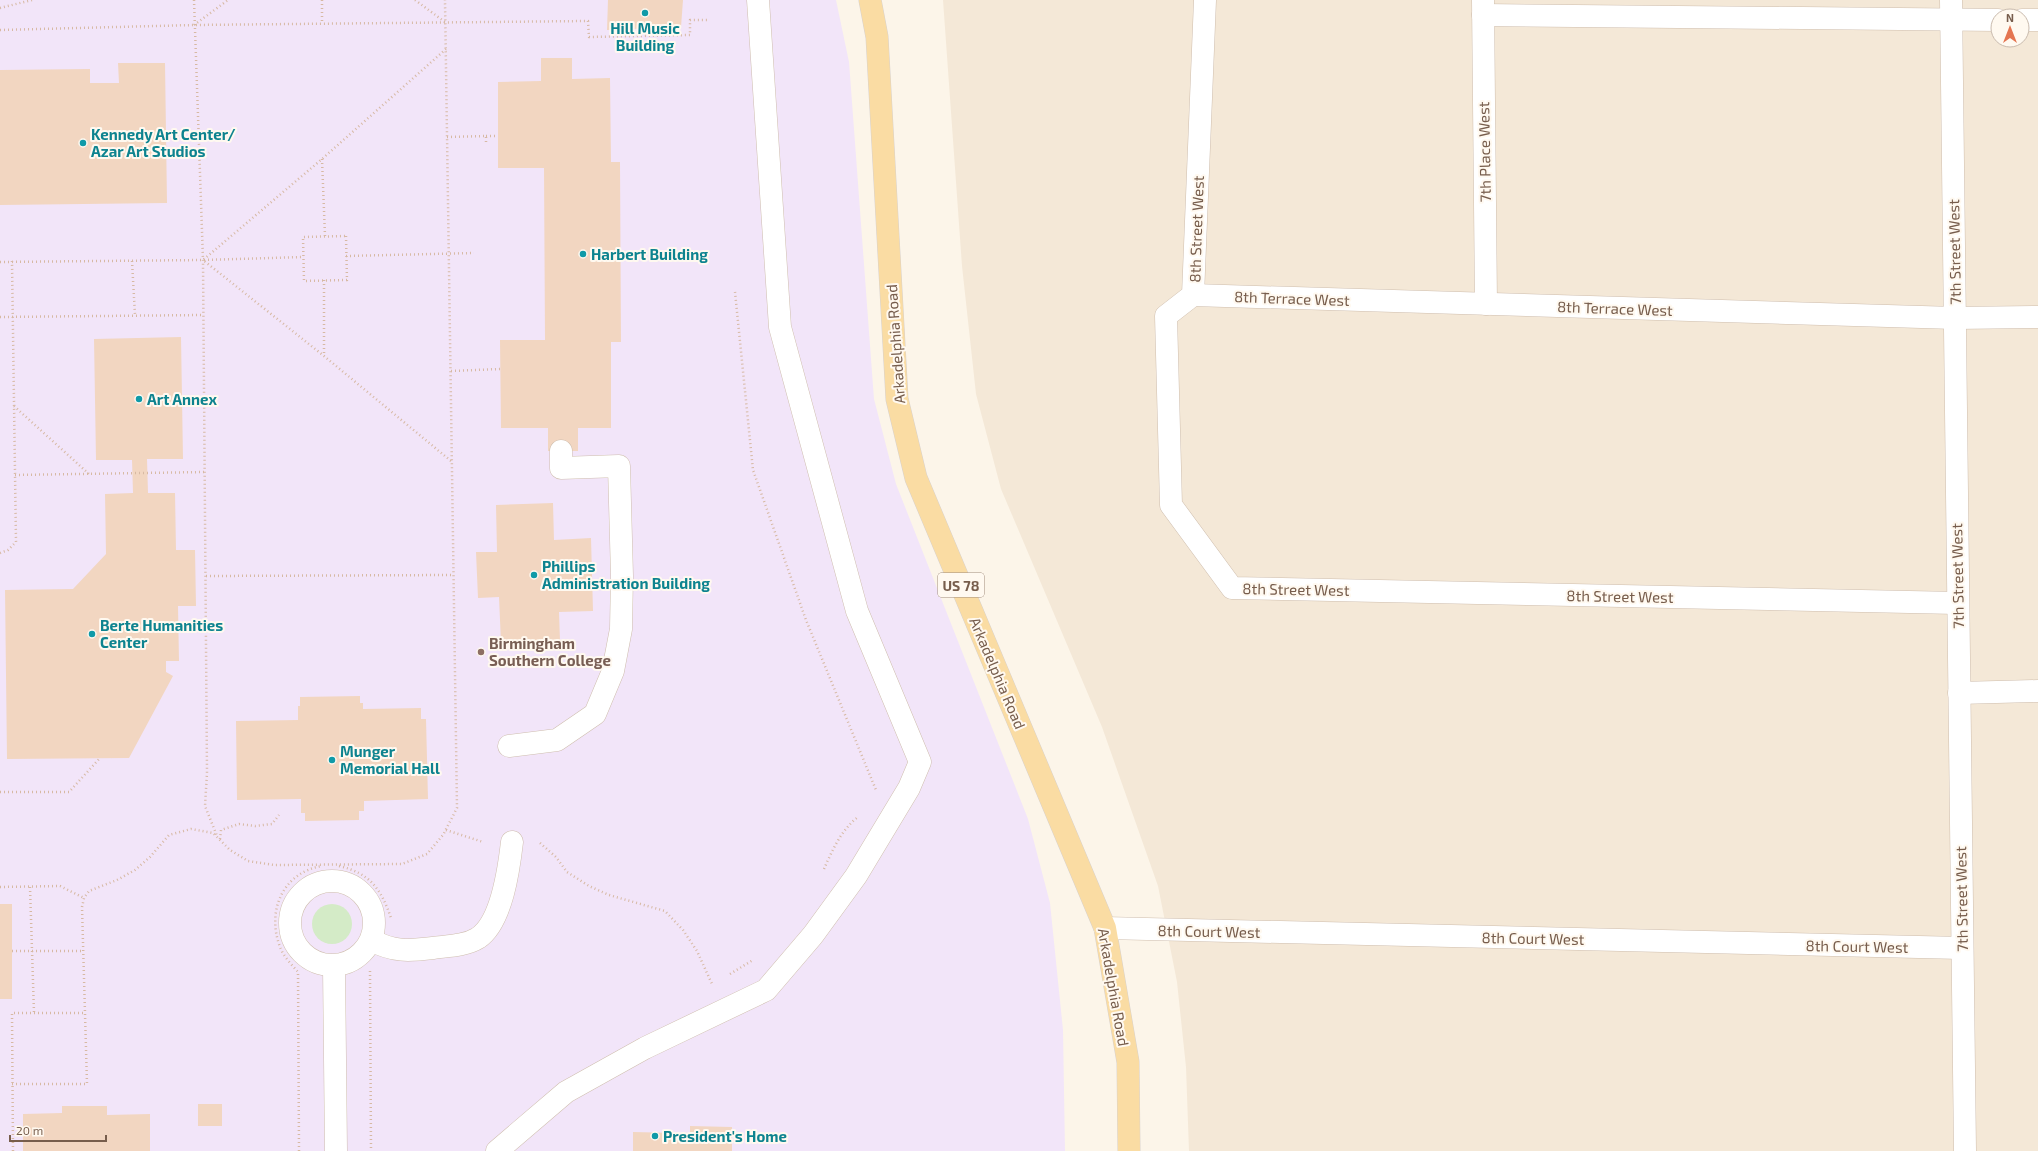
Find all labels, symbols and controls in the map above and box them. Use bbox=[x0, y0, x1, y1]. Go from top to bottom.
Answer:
marker: Hill Music Building bbox=[640, 8, 650, 18]
north arrow bbox=[1990, 8, 2030, 48]
text: N bbox=[2006, 11, 2014, 24]
place label: Hill Music Building bbox=[610, 19, 680, 54]
street label: 7th Place West bbox=[1474, 101, 1494, 203]
place label: Kennedy Art Center/ Azar Art Studios bbox=[91, 125, 235, 160]
marker: Kennedy Art Center/ Azar Art Studios bbox=[78, 138, 88, 148]
street label: 8th Street West bbox=[1185, 175, 1207, 283]
street label: 7th Street West bbox=[1944, 199, 1964, 305]
place label: Harbert Building bbox=[591, 245, 708, 263]
marker: Harbert Building bbox=[578, 249, 588, 259]
street label: Arkadelphia Road bbox=[882, 284, 908, 404]
street label: 8th Terrace West bbox=[1234, 287, 1350, 309]
street label: 8th Terrace West bbox=[1557, 297, 1673, 319]
place label: Art Annex bbox=[147, 390, 217, 408]
marker: Art Annex bbox=[134, 394, 144, 404]
street label: 7th Street West bbox=[1947, 523, 1967, 629]
place label: Phillips Administration Building bbox=[542, 557, 710, 592]
marker: Phillips Administration Building bbox=[529, 570, 539, 580]
road number: US 78 bbox=[938, 573, 984, 597]
street label: 8th Street West bbox=[1242, 579, 1350, 599]
street label: 8th Street West bbox=[1566, 586, 1674, 606]
street label: Arkadelphia Road bbox=[966, 614, 1030, 732]
place label: Berte Humanities Center bbox=[100, 616, 223, 651]
marker: Berte Humanities Center bbox=[87, 629, 97, 639]
place label: Birmingham Southern College bbox=[489, 634, 611, 669]
marker: Birmingham Southern College bbox=[476, 647, 486, 657]
place label: Munger Memorial Hall bbox=[340, 742, 440, 777]
marker: Munger Memorial Hall bbox=[327, 755, 337, 765]
street label: 7th Street West bbox=[1951, 846, 1971, 952]
street label: 8th Court West bbox=[1157, 921, 1261, 941]
street label: Arkadelphia Road bbox=[1095, 927, 1133, 1047]
street label: 8th Court West bbox=[1481, 928, 1585, 948]
street label: 8th Court West bbox=[1805, 936, 1909, 956]
scale bar bbox=[10, 1117, 106, 1143]
text: 20 m bbox=[16, 1123, 43, 1137]
place label: President's Home bbox=[663, 1127, 787, 1145]
marker: President's Home bbox=[650, 1131, 660, 1141]

